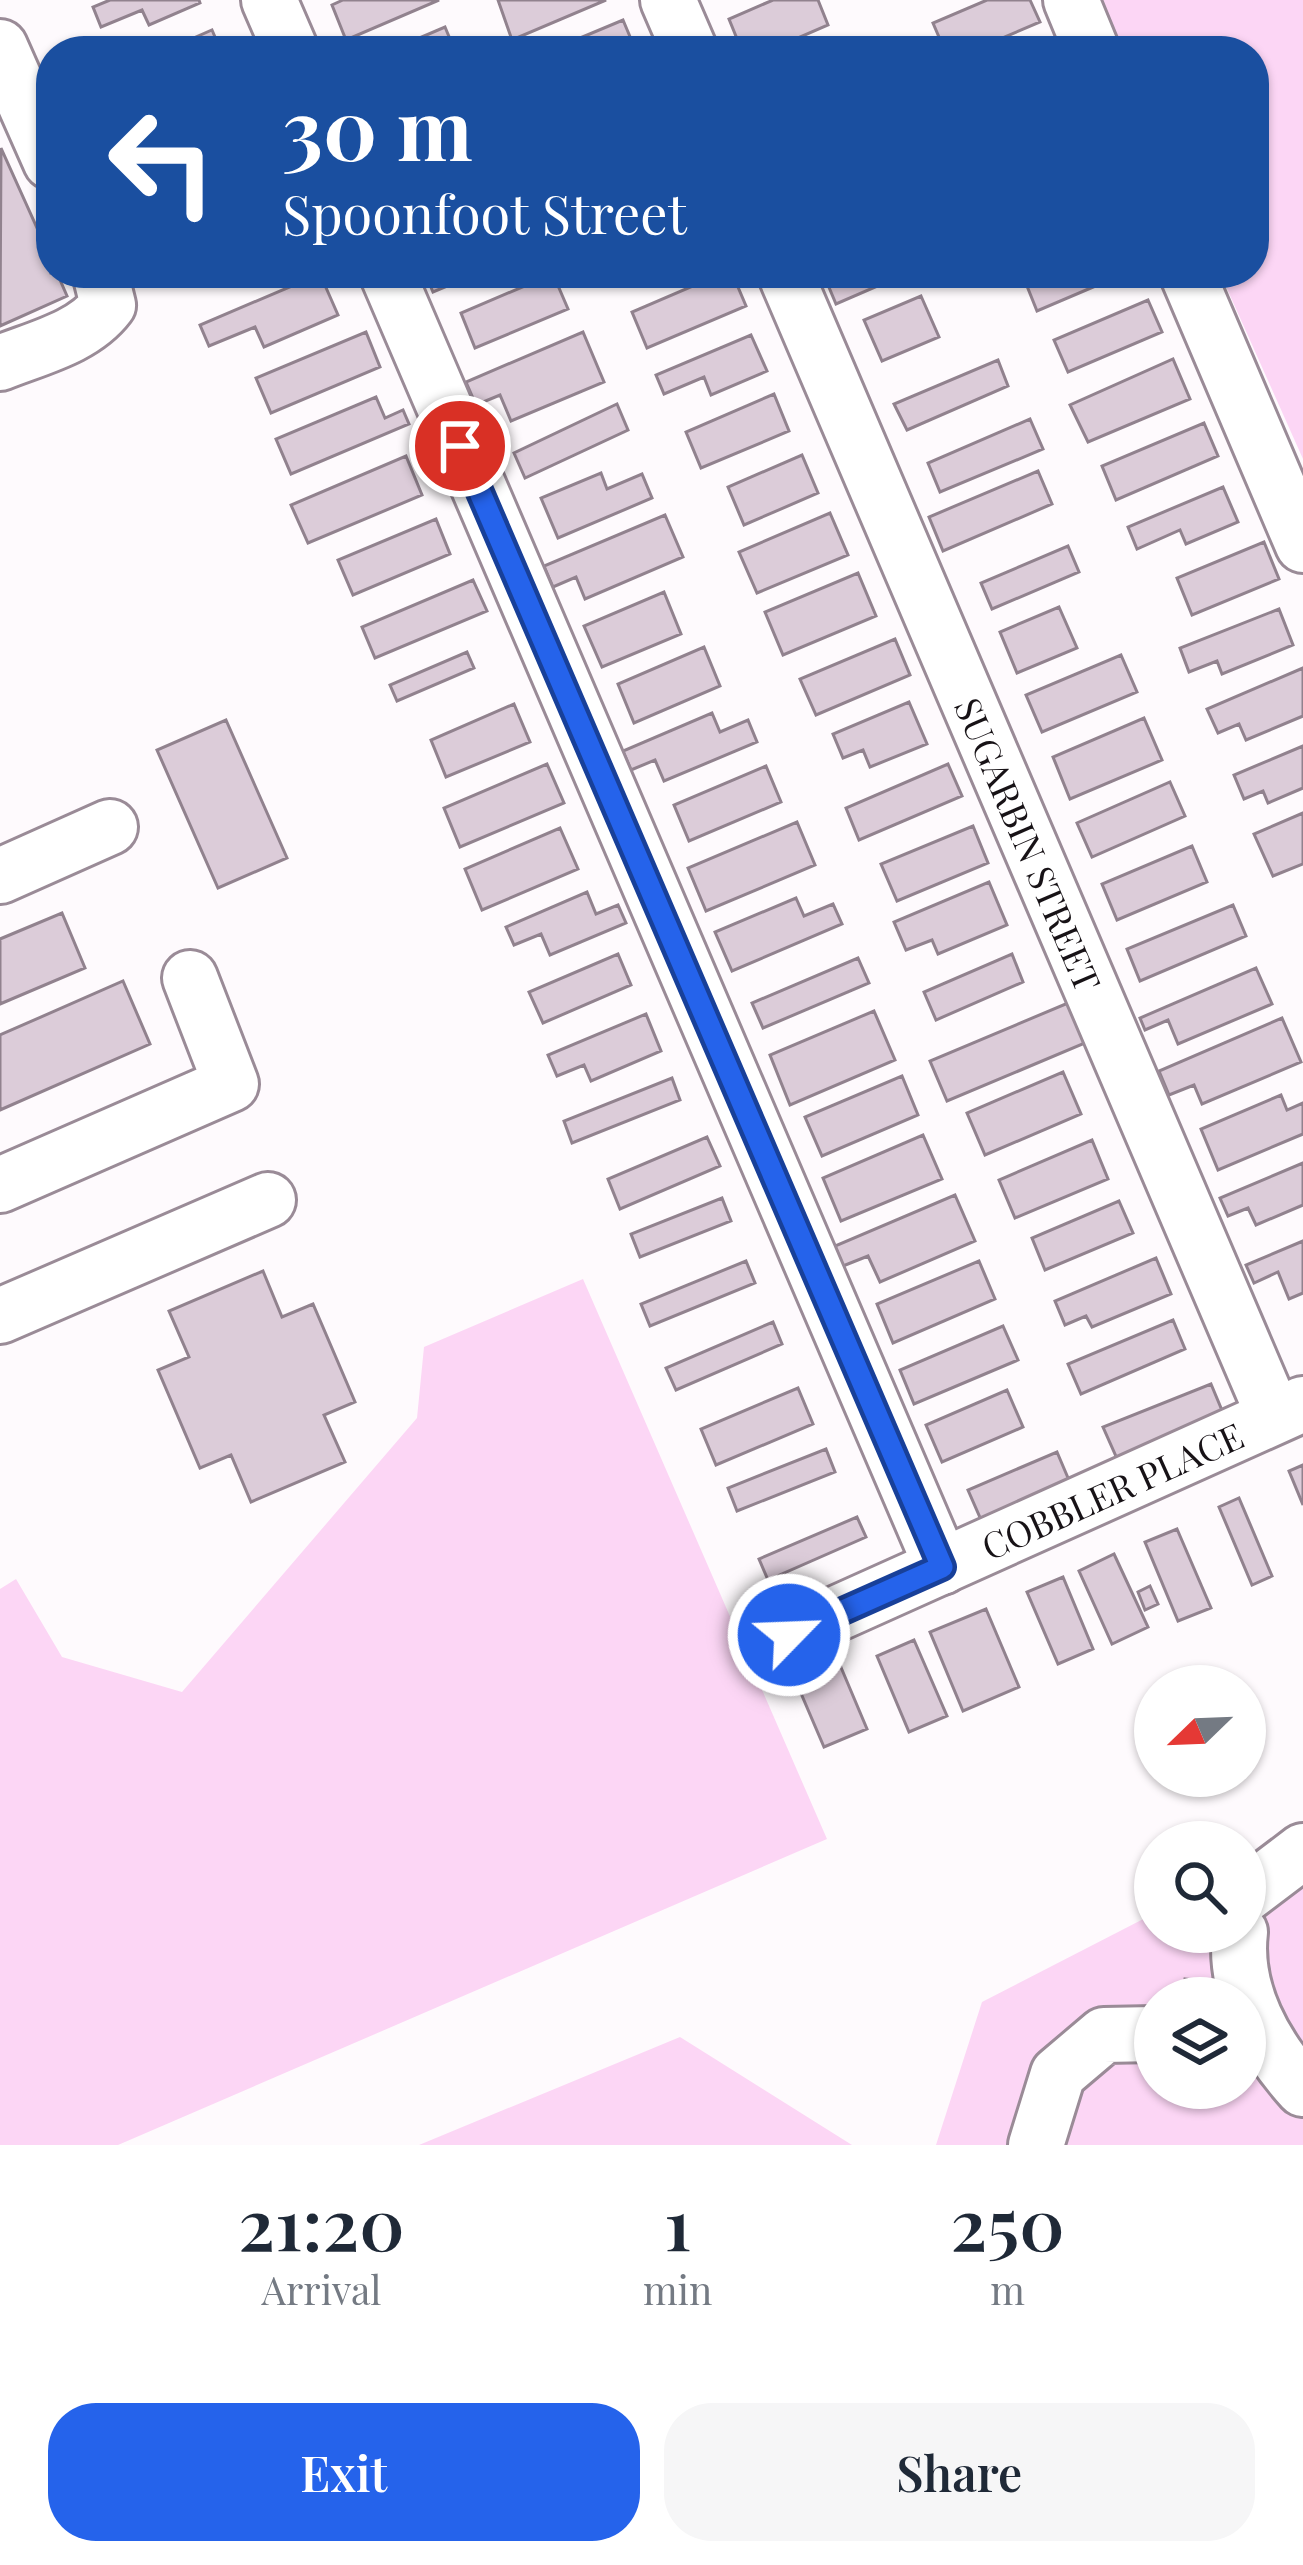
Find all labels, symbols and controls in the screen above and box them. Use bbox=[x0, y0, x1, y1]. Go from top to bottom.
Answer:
text: 30 m bbox=[282, 70, 473, 182]
icon: left bbox=[84, 84, 240, 240]
text: Spoonfoot Street bbox=[282, 177, 687, 249]
pin bbox=[409, 395, 511, 497]
icon: arrive bbox=[427, 413, 493, 479]
street label: SUGARBIN STREET bbox=[945, 690, 1113, 998]
street label: COBBLER PLACE bbox=[974, 1410, 1250, 1570]
position arrow bbox=[726, 1572, 852, 1698]
north arrow bbox=[1134, 1665, 1266, 1797]
map controls bbox=[1134, 1665, 1266, 2109]
button: search bbox=[1134, 1821, 1266, 1953]
button: layers bbox=[1134, 1977, 1266, 2109]
text: 21:20 bbox=[238, 2173, 405, 2269]
text: 1 bbox=[664, 2173, 691, 2269]
text: 250 bbox=[951, 2173, 1065, 2269]
text: Arrival bbox=[261, 2263, 382, 2315]
text: min bbox=[643, 2263, 712, 2315]
text: m bbox=[990, 2263, 1025, 2315]
button: Exit bbox=[48, 2403, 640, 2541]
button: Share bbox=[664, 2403, 1255, 2541]

